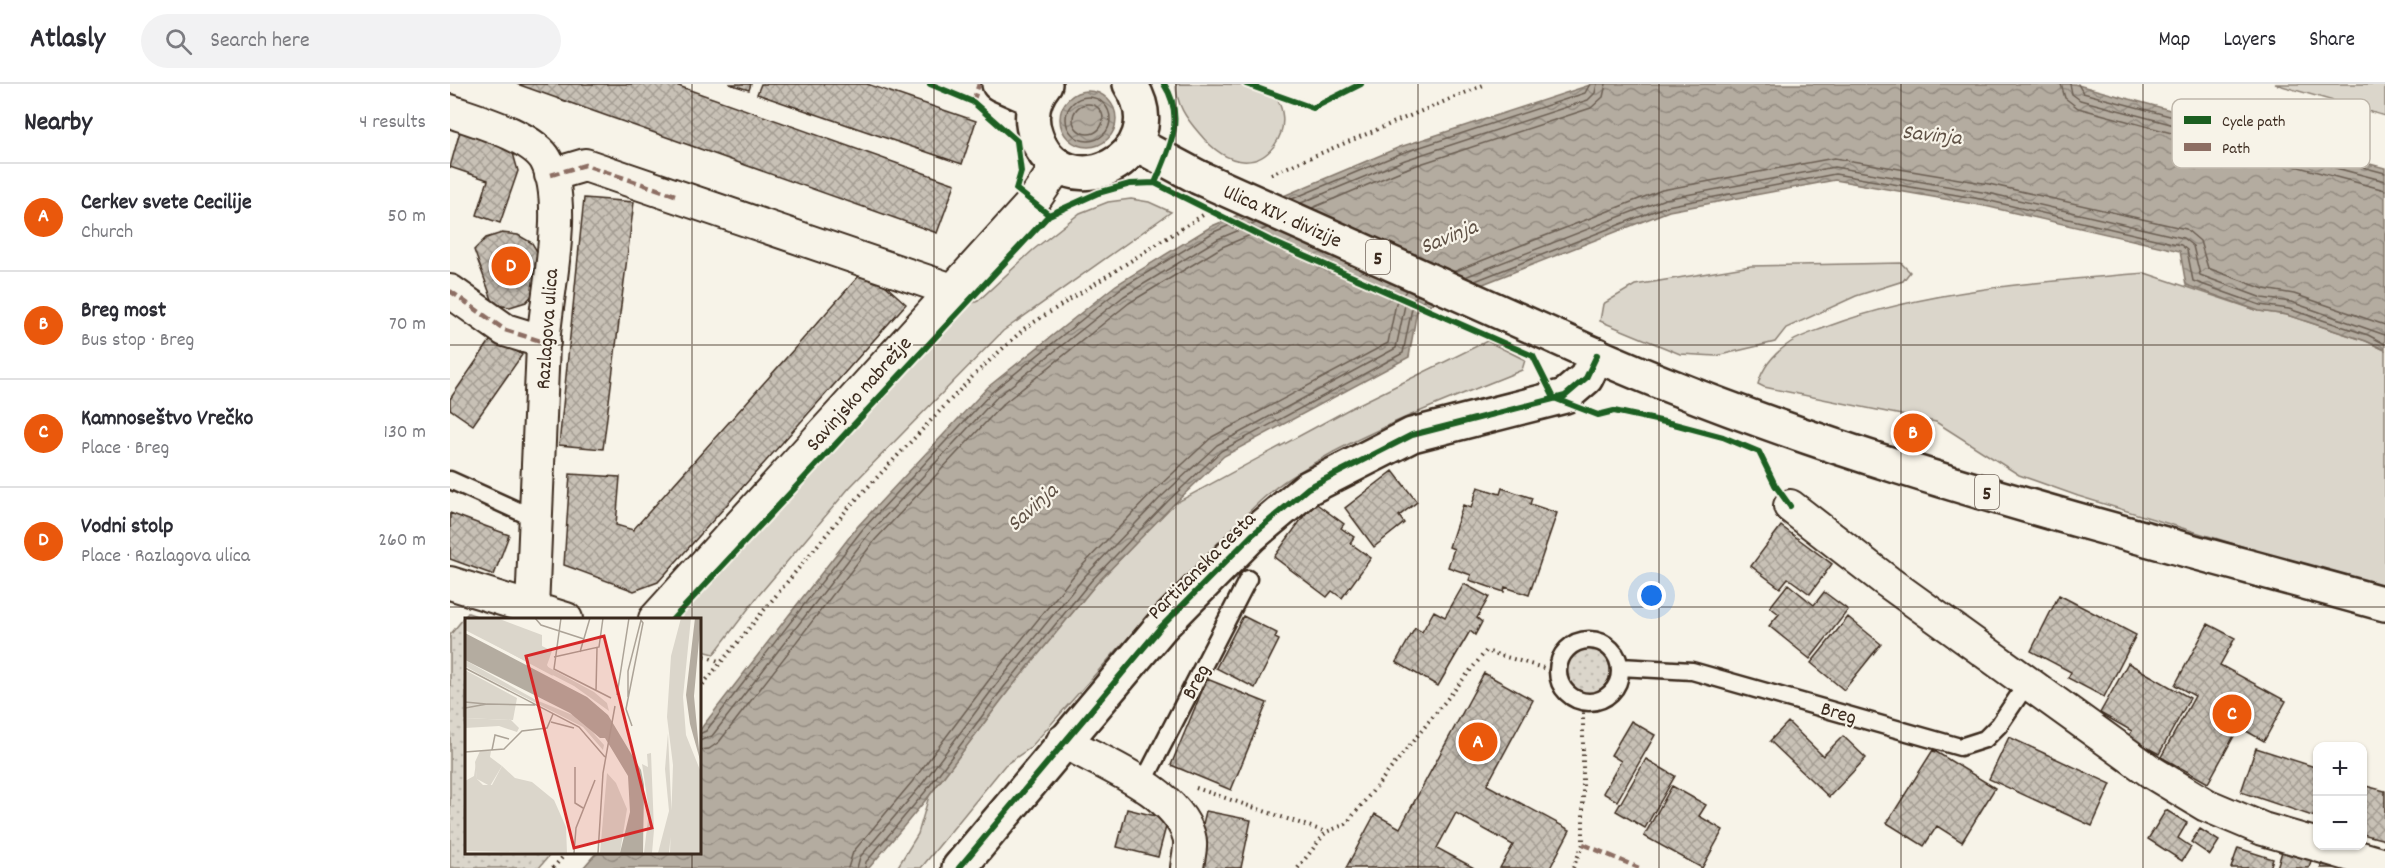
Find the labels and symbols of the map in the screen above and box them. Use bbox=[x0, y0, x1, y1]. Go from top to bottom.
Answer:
legend bbox=[2172, 99, 2370, 168]
text: Cycle path bbox=[2222, 111, 2285, 134]
water label: Savinja bbox=[1900, 118, 1964, 155]
text: Path bbox=[2222, 138, 2250, 161]
street label: Ulica XIV. divizije bbox=[1218, 178, 1346, 257]
water label: Savinja bbox=[1416, 212, 1484, 264]
road number: 5 bbox=[1366, 240, 1390, 274]
pin: D bbox=[492, 244, 530, 288]
street label: Razlagova ulica bbox=[530, 267, 568, 391]
street label: Savinjsko nabrežje bbox=[800, 331, 920, 459]
pin: B bbox=[1894, 410, 1932, 456]
road number: 5 bbox=[1975, 475, 1999, 509]
water label: Savinja bbox=[1001, 476, 1067, 540]
street label: Partizanska cesta bbox=[1142, 505, 1265, 628]
your location bbox=[1637, 581, 1666, 610]
inset map bbox=[465, 618, 700, 853]
street label: Breg bbox=[1176, 659, 1219, 705]
pin: C bbox=[2212, 692, 2252, 736]
street label: Breg bbox=[1816, 695, 1860, 735]
pin: A bbox=[1458, 720, 1498, 764]

